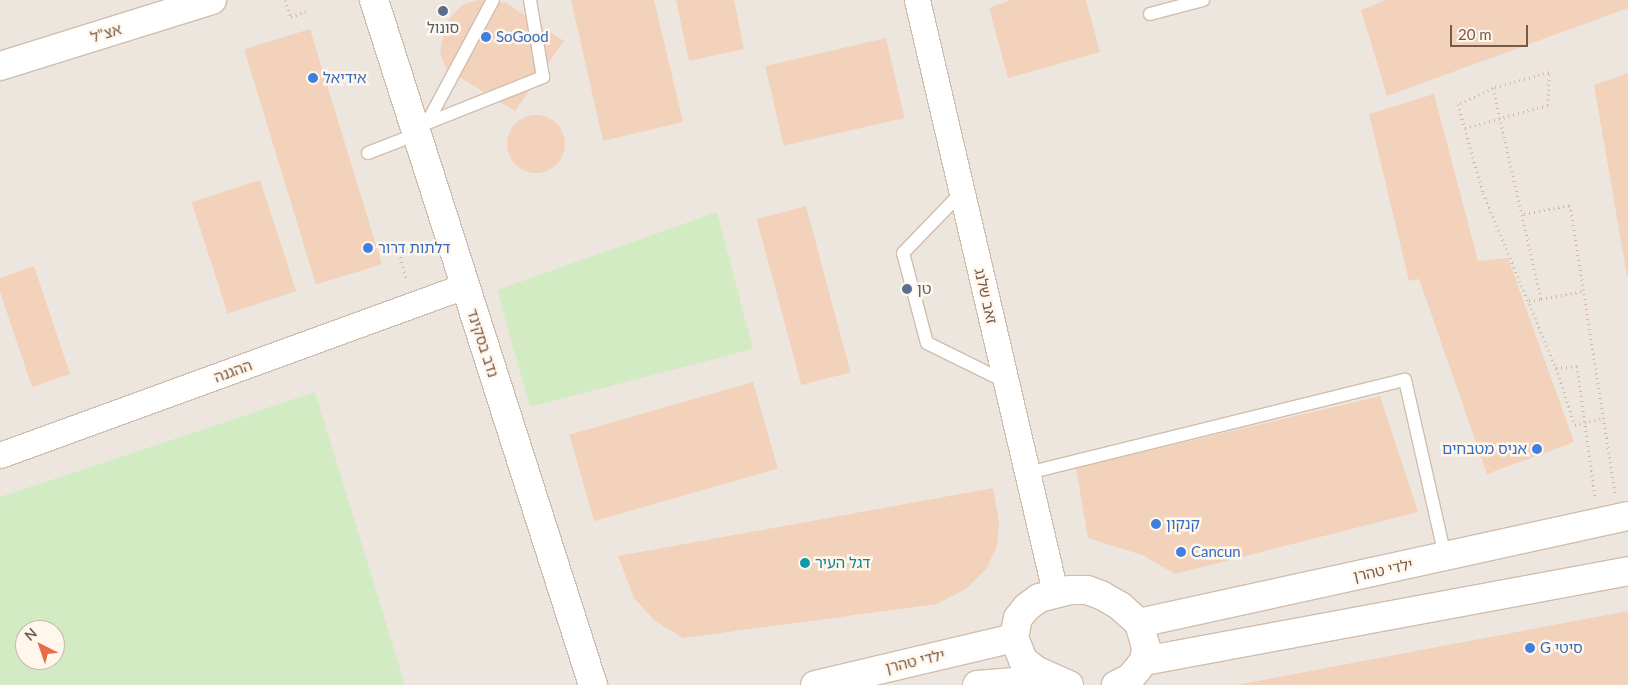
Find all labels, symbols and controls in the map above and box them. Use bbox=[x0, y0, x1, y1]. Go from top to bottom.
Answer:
marker: סונול bbox=[437, 5, 449, 17]
scale bar bbox=[1453, 15, 1530, 47]
place label: סונול bbox=[427, 19, 459, 37]
street label: אצ"ל bbox=[88, 20, 124, 46]
text: 20 m bbox=[1458, 25, 1492, 43]
place label: SoGood bbox=[496, 28, 549, 46]
marker: SoGood bbox=[480, 31, 492, 43]
place label: אידיאל bbox=[323, 69, 366, 87]
marker: אידיאל bbox=[307, 72, 319, 84]
place label: דלתות דרור bbox=[378, 239, 450, 257]
marker: דלתות דרור bbox=[362, 242, 374, 254]
street label: זאב שלנג bbox=[971, 266, 1001, 326]
place label: טן bbox=[917, 280, 931, 298]
marker: טן bbox=[901, 283, 913, 295]
street label: נדב בסקינד bbox=[463, 306, 503, 380]
street label: ההגנה bbox=[211, 356, 255, 386]
place label: אניס מטבחים bbox=[1442, 440, 1527, 458]
marker: אניס מטבחים bbox=[1531, 443, 1543, 455]
place label: קנקון bbox=[1166, 515, 1200, 533]
marker: קנקון bbox=[1150, 518, 1162, 530]
place label: Cancun bbox=[1191, 543, 1241, 561]
marker: Cancun bbox=[1175, 546, 1187, 558]
place label: דגל העיר bbox=[815, 554, 870, 572]
street label: ילדי טהרן bbox=[1352, 555, 1414, 585]
marker: דגל העיר bbox=[799, 557, 811, 569]
north arrow bbox=[15, 620, 65, 670]
text: N bbox=[21, 624, 40, 644]
place label: G סיטי bbox=[1540, 639, 1583, 657]
marker: G סיטי bbox=[1524, 642, 1536, 654]
street label: ילדי טהרן bbox=[884, 645, 946, 677]

